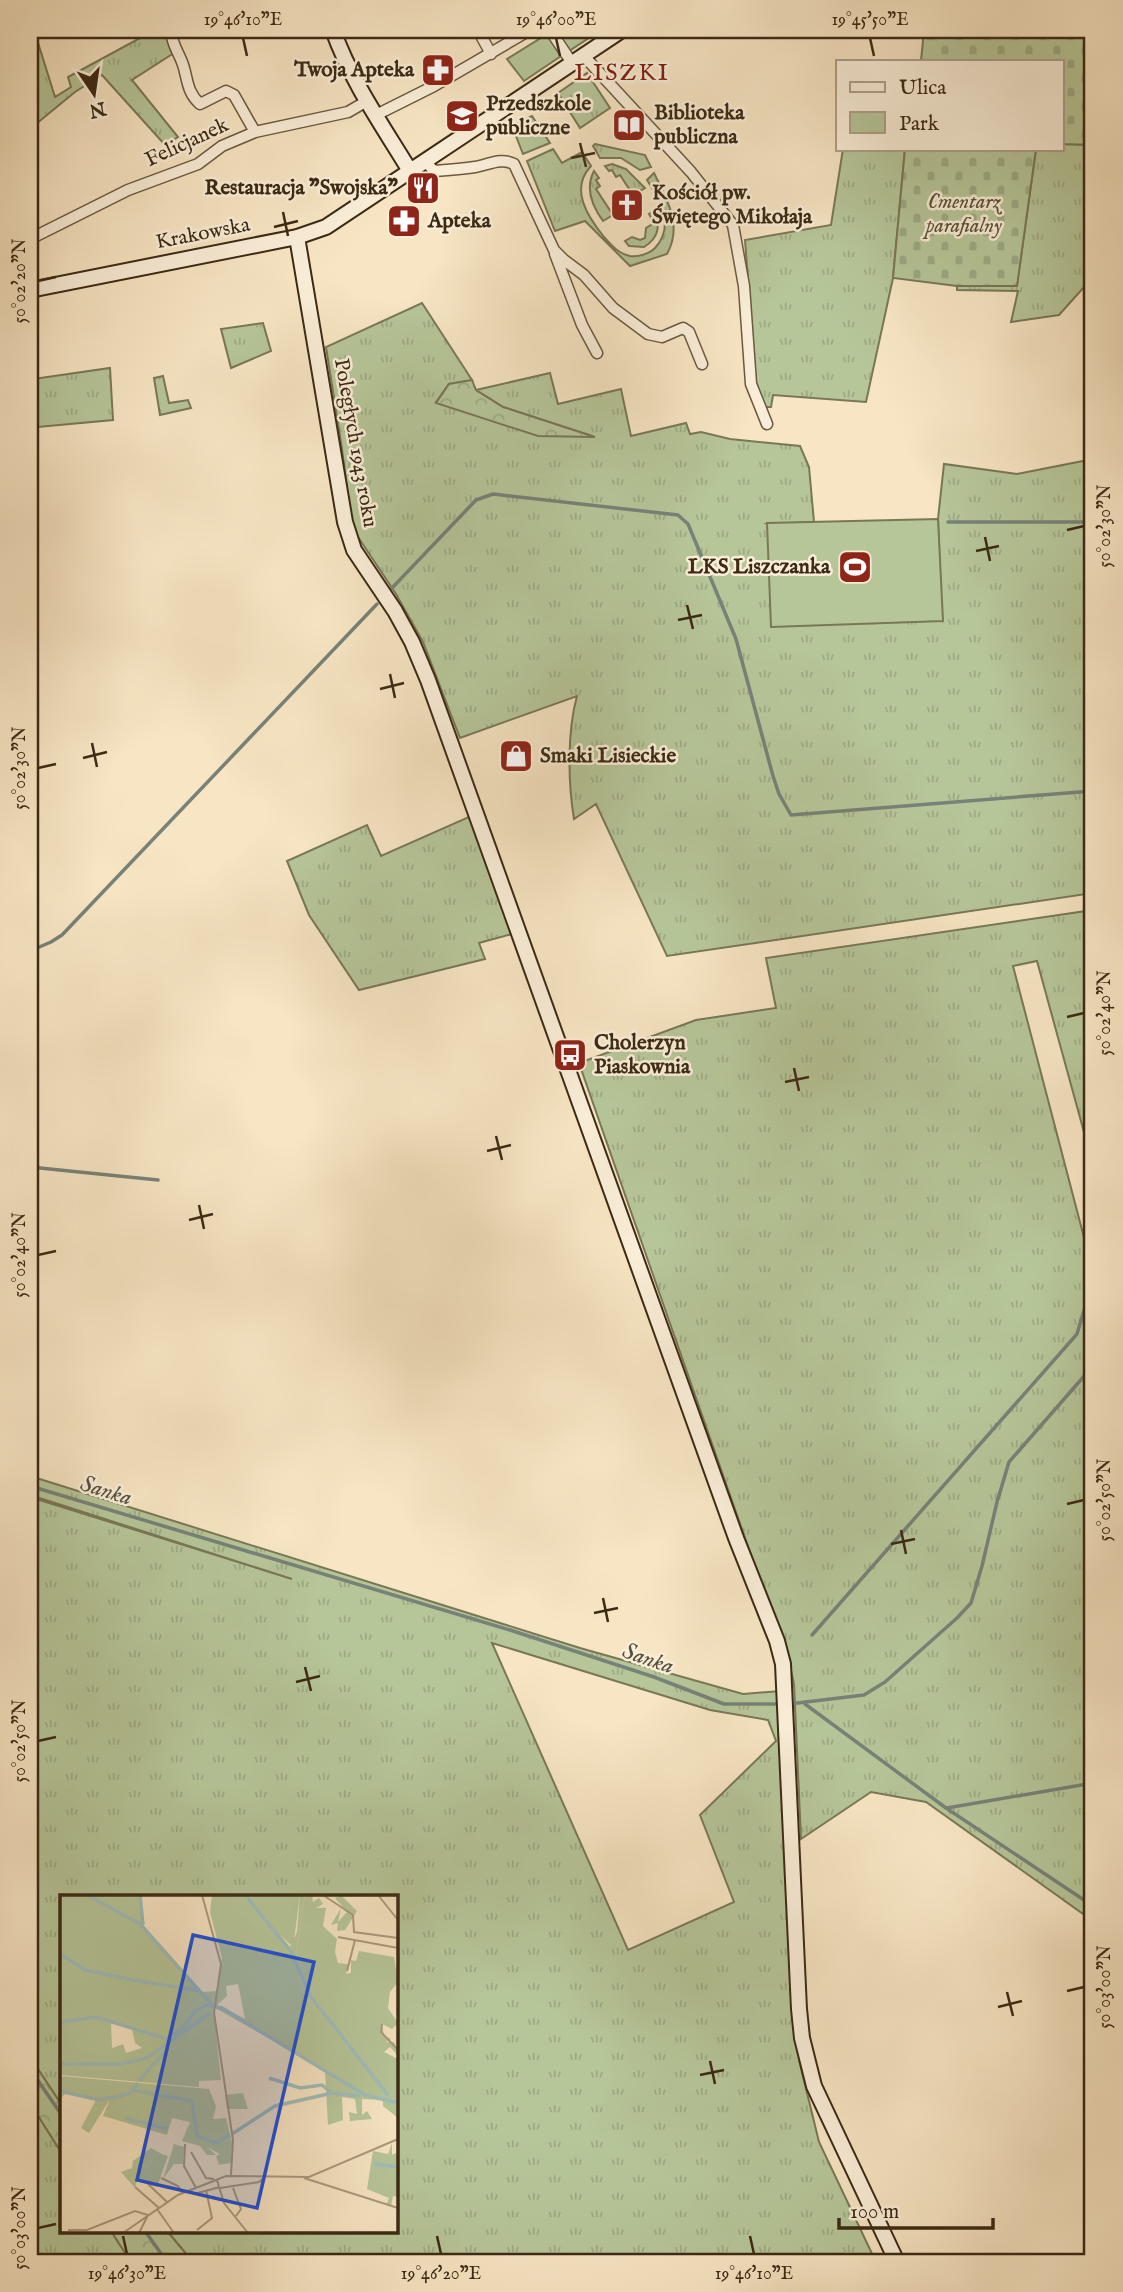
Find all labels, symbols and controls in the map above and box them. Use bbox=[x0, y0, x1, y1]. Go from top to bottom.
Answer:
text: 19°46'10"E bbox=[204, 9, 282, 32]
text: 19°46'00"E bbox=[516, 9, 596, 32]
text: 19°45'50"E bbox=[831, 9, 909, 32]
pharmacy icon: Twoja Apteka bbox=[419, 51, 457, 89]
place label: Twoja Apteka bbox=[293, 57, 415, 84]
district label: LISZKI bbox=[574, 58, 670, 89]
north arrow bbox=[60, 60, 130, 130]
legend bbox=[836, 60, 1064, 150]
text: Ulica bbox=[899, 75, 947, 102]
place label: Przedszkole publiczne bbox=[485, 91, 591, 142]
text: N bbox=[86, 95, 109, 122]
school or university icon: Przedszkole publiczne bbox=[443, 97, 481, 135]
place label: Biblioteka publiczna bbox=[653, 100, 745, 151]
library icon: Biblioteka publiczna bbox=[610, 106, 648, 144]
text: Park bbox=[899, 111, 940, 138]
street label: Felicjanek bbox=[141, 112, 234, 174]
restaurant icon: Restauracja "Swojska" bbox=[404, 169, 442, 207]
place label: Restauracja "Swojska" bbox=[205, 175, 399, 202]
place label: Kościół pw. Świętego Mikołaja bbox=[652, 180, 813, 231]
church icon: Kościół pw. Świętego Mikołaja bbox=[608, 186, 646, 224]
park label: Cmentarz parafialny bbox=[922, 189, 1002, 240]
pharmacy icon: Apteka bbox=[385, 202, 423, 240]
place label: Apteka bbox=[427, 208, 492, 235]
street label: Krakowska bbox=[153, 211, 253, 256]
text: 50°02'20"N bbox=[9, 238, 32, 324]
street label: Poległych 1943 roku bbox=[327, 356, 383, 530]
text: 50°02'30"N bbox=[1094, 484, 1117, 568]
sports icon: LKS Liszczanka bbox=[836, 548, 874, 586]
place label: LKS Liszczanka bbox=[688, 554, 831, 581]
text: 50°02'30"N bbox=[9, 726, 32, 810]
shop icon: Smaki Lisieckie bbox=[497, 737, 535, 775]
place label: Smaki Lisieckie bbox=[540, 743, 676, 770]
text: 50°02'40"N bbox=[1094, 970, 1117, 1056]
place label: Cholerzyn Piaskownia bbox=[594, 1030, 691, 1081]
bus stop icon: Cholerzyn Piaskownia bbox=[551, 1036, 589, 1074]
text: 50°02'40"N bbox=[9, 1212, 32, 1298]
text: 50°02'50"N bbox=[1094, 1458, 1117, 1542]
water label: Sanka bbox=[77, 1469, 135, 1513]
water label: Sanka bbox=[619, 1637, 677, 1681]
text: 50°02'50"N bbox=[9, 1699, 32, 1783]
inset map bbox=[60, 1895, 397, 2232]
text: 50°03'00"N bbox=[1094, 1945, 1117, 2029]
text: 50°03'00"N bbox=[9, 2186, 32, 2270]
scale bar bbox=[839, 2187, 993, 2231]
text: 100 m bbox=[850, 2199, 899, 2226]
text: 19°46'30"E bbox=[88, 2263, 166, 2286]
text: 19°46'20"E bbox=[401, 2263, 481, 2286]
text: 19°46'10"E bbox=[715, 2263, 793, 2286]

